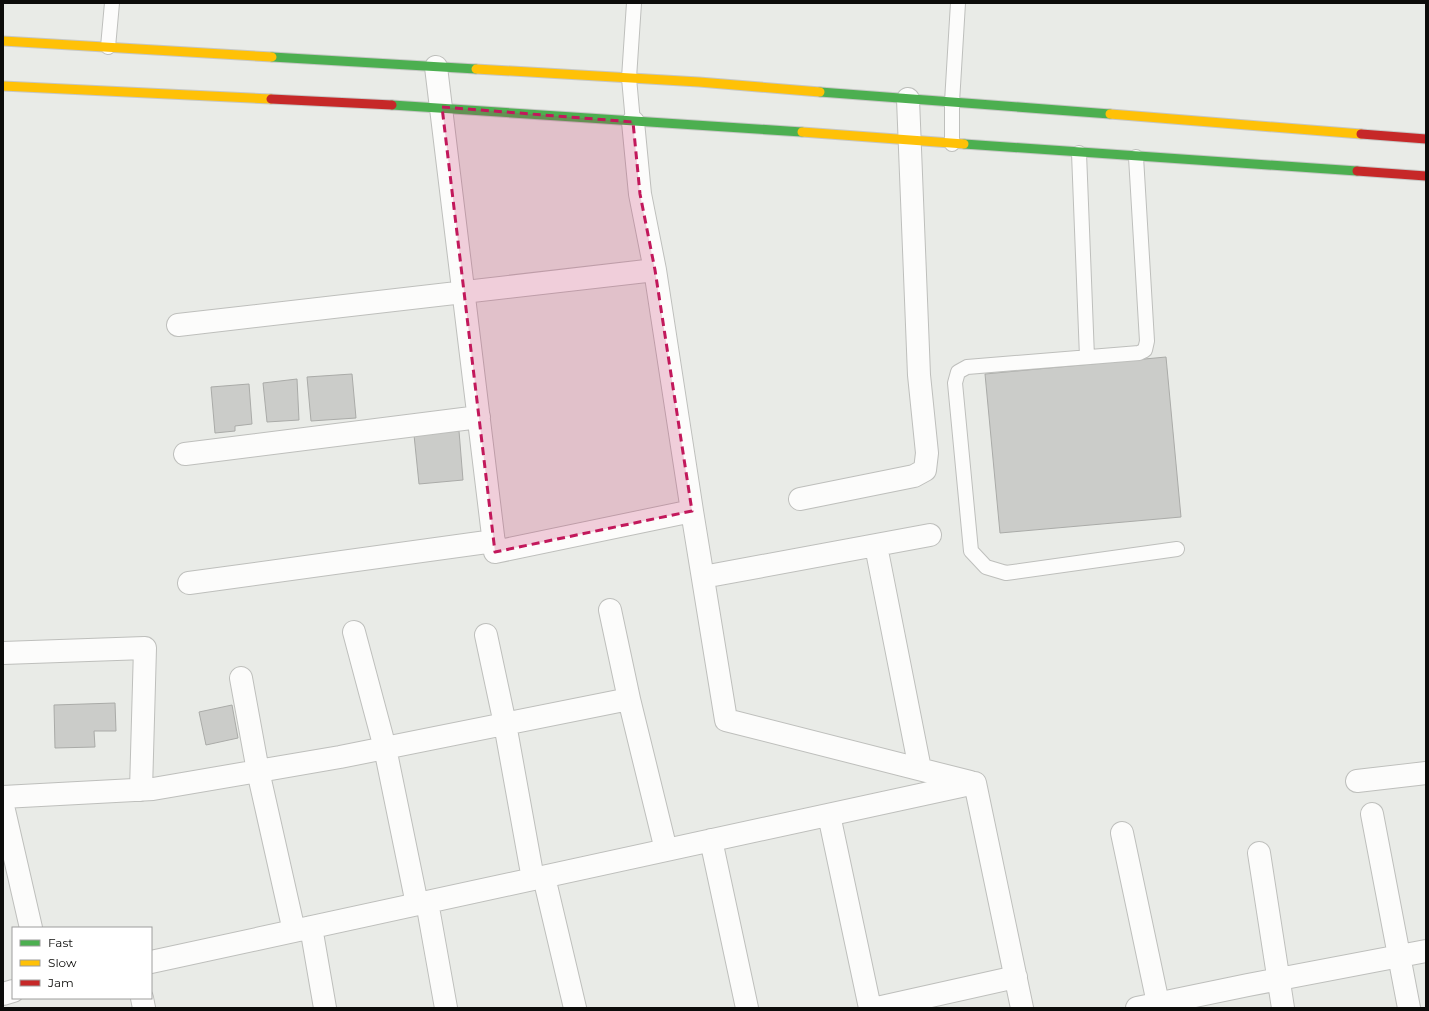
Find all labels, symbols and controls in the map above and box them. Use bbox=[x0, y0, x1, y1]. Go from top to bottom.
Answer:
legend bbox=[12, 927, 152, 999]
text: Fast bbox=[48, 935, 73, 950]
text: Slow bbox=[48, 955, 77, 970]
text: Jam bbox=[47, 975, 74, 990]

